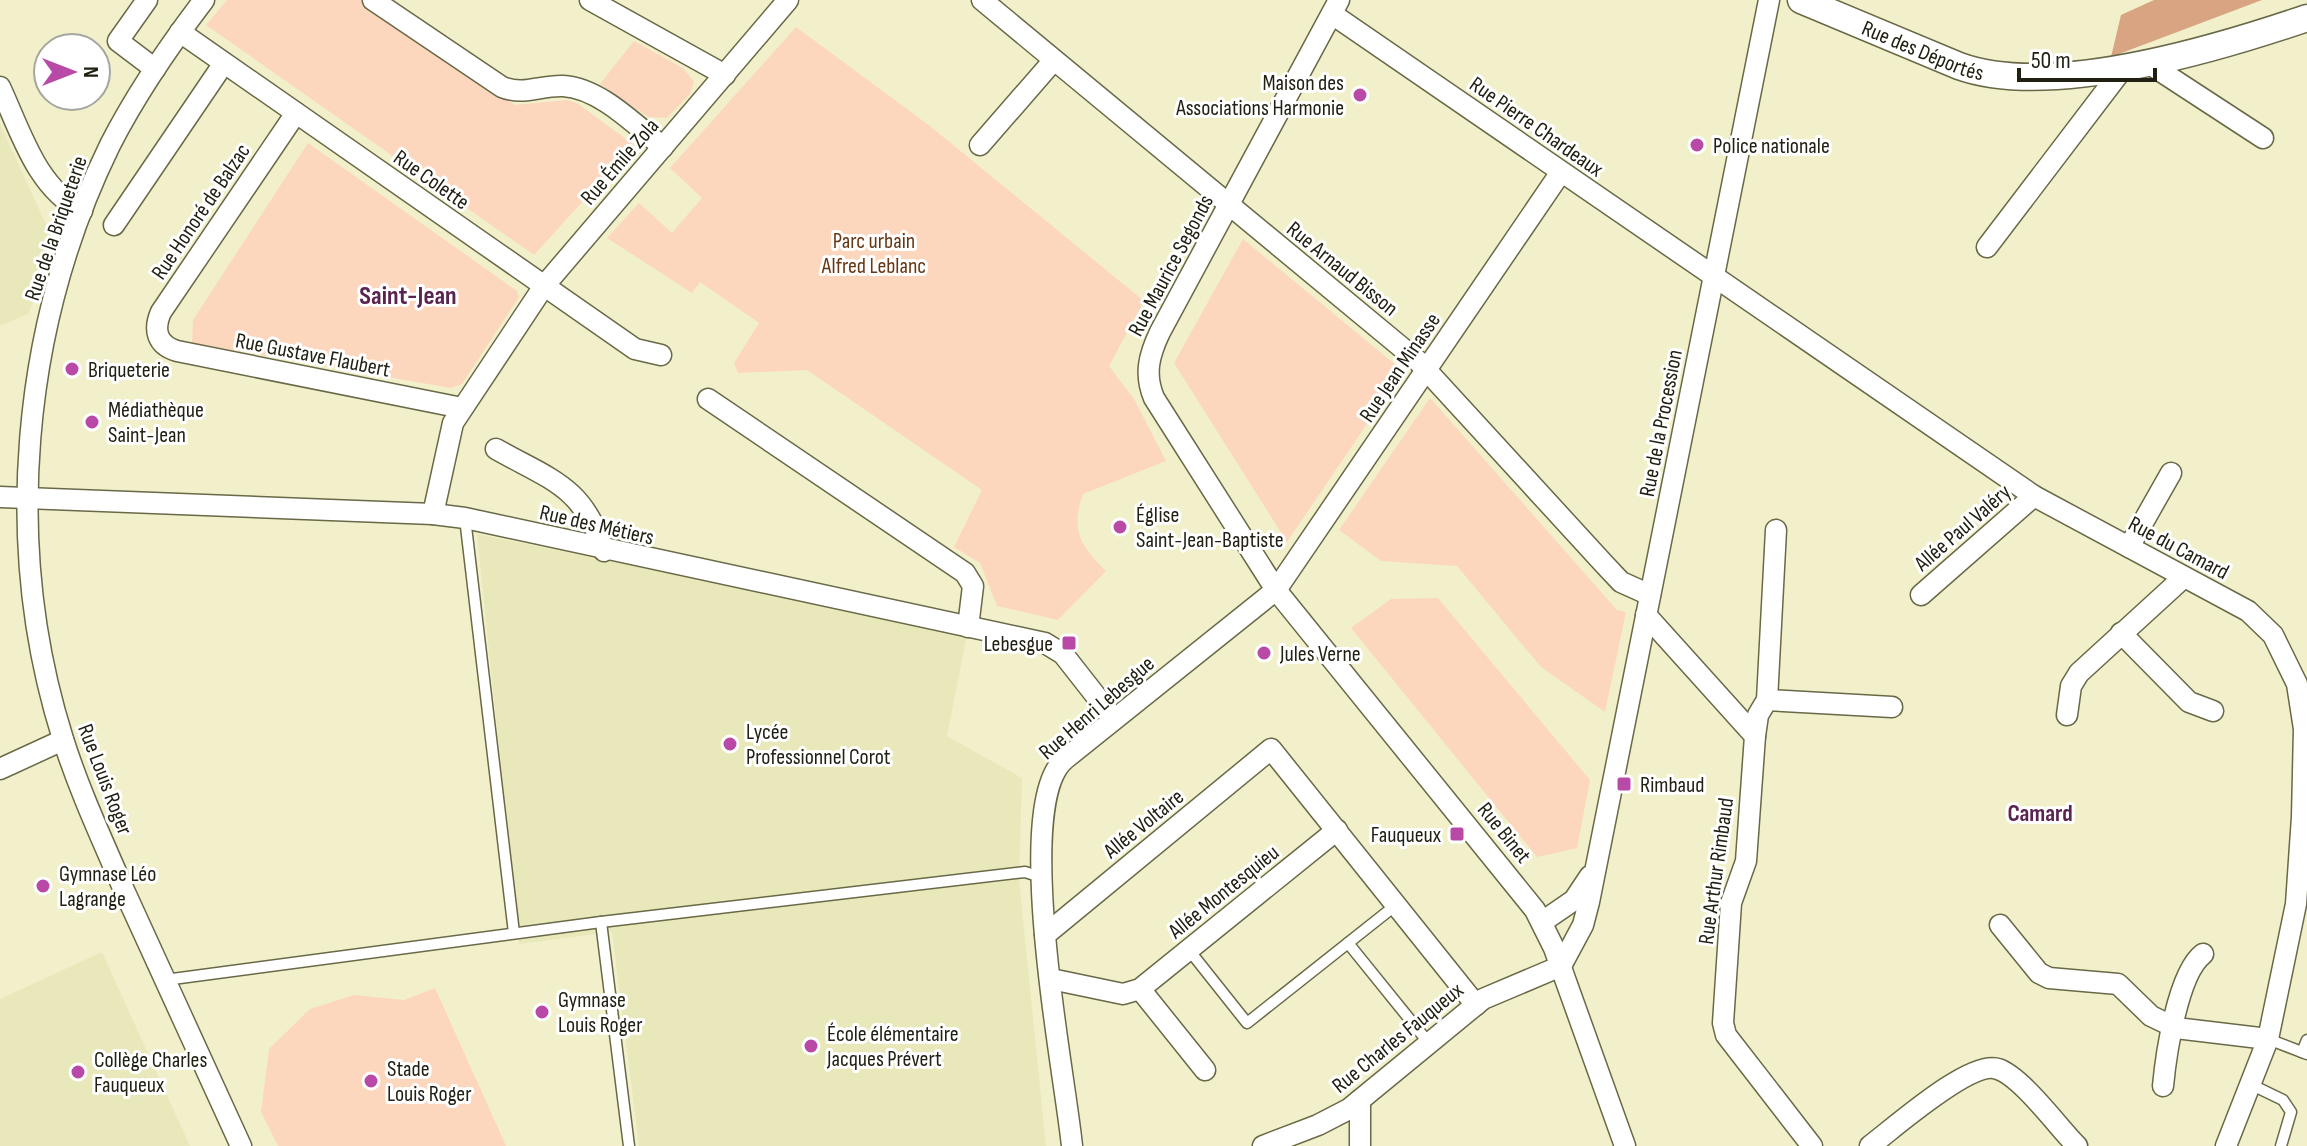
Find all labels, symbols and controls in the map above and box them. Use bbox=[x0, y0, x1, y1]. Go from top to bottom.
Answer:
street label: Rue des Déportés bbox=[1857, 15, 1986, 87]
north arrow bbox=[32, 32, 112, 112]
scale bar bbox=[2019, 32, 2155, 82]
text: 50 m bbox=[2031, 46, 2071, 75]
text: N bbox=[77, 66, 104, 78]
place label: Maison des Associations Harmonie bbox=[1175, 70, 1344, 122]
street label: Rue Pierre Chardeaux bbox=[1464, 71, 1609, 184]
marker: Maison des Associations Harmonie bbox=[1351, 86, 1369, 104]
street label: Rue Émile Zola bbox=[575, 113, 665, 211]
place label: Police nationale bbox=[1713, 133, 1830, 160]
marker: Police nationale bbox=[1688, 136, 1706, 154]
street label: Rue Honoré de Balzac bbox=[146, 139, 257, 285]
street label: Rue Colette bbox=[388, 144, 474, 216]
street label: Rue de la Briqueterie bbox=[19, 153, 94, 304]
street label: Rue Maurice Segonds bbox=[1123, 190, 1220, 341]
street label: Rue Arnaud Bisson bbox=[1281, 216, 1403, 322]
park label: Parc urbain Alfred Leblanc bbox=[821, 228, 926, 280]
district label: Saint-Jean bbox=[359, 281, 457, 312]
street label: Rue Jean Minasse bbox=[1354, 308, 1447, 428]
street label: Rue Gustave Flaubert bbox=[233, 327, 393, 384]
street label: Rue de la Procession bbox=[1634, 347, 1689, 499]
place label: Briqueterie bbox=[88, 357, 170, 384]
marker: Briqueterie bbox=[63, 360, 81, 378]
place label: Médiathèque Saint-Jean bbox=[108, 397, 204, 449]
marker: Médiathèque Saint-Jean bbox=[83, 413, 101, 431]
street label: Allée Paul Valéry bbox=[1908, 479, 2017, 578]
street label: Rue des Métiers bbox=[537, 499, 657, 552]
place label: Église Saint-Jean-Baptiste bbox=[1136, 502, 1284, 554]
street label: Rue du Camard bbox=[2123, 511, 2233, 586]
marker: Église Saint-Jean-Baptiste bbox=[1111, 518, 1129, 536]
place label: Lebesgue bbox=[984, 631, 1053, 658]
marker: Lebesgue bbox=[1060, 634, 1078, 652]
place label: Jules Verne bbox=[1279, 641, 1361, 668]
marker: Jules Verne bbox=[1255, 644, 1273, 662]
street label: Rue Henri Lebesgue bbox=[1034, 651, 1160, 766]
place label: Lycée Professionnel Corot bbox=[746, 719, 891, 771]
street label: Rue Louis Roger bbox=[71, 720, 138, 839]
marker: Lycée Professionnel Corot bbox=[721, 735, 739, 753]
place label: Rimbaud bbox=[1640, 772, 1704, 799]
marker: Rimbaud bbox=[1615, 775, 1633, 793]
street label: Allée Voltaire bbox=[1098, 784, 1190, 865]
street label: Rue Arthur Rimbaud bbox=[1693, 796, 1740, 946]
street label: Rue Binet bbox=[1471, 797, 1537, 869]
district label: Camard bbox=[2007, 799, 2073, 828]
place label: Fauqueux bbox=[1371, 822, 1442, 849]
marker: Fauqueux bbox=[1448, 825, 1466, 843]
street label: Allée Montesquieu bbox=[1162, 839, 1285, 946]
place label: Gymnase Léo Lagrange bbox=[59, 861, 156, 913]
marker: Gymnase Léo Lagrange bbox=[34, 877, 52, 895]
street label: Rue Charles Fauqueux bbox=[1327, 976, 1470, 1099]
place label: Gymnase Louis Roger bbox=[558, 987, 643, 1039]
marker: Gymnase Louis Roger bbox=[533, 1003, 551, 1021]
place label: École élémentaire Jacques Prévert bbox=[826, 1021, 959, 1073]
marker: École élémentaire Jacques Prévert bbox=[802, 1037, 820, 1055]
place label: Collège Charles Fauqueux bbox=[94, 1047, 207, 1099]
place label: Stade Louis Roger bbox=[387, 1056, 472, 1108]
marker: Collège Charles Fauqueux bbox=[69, 1063, 87, 1081]
marker: Stade Louis Roger bbox=[362, 1072, 380, 1090]

